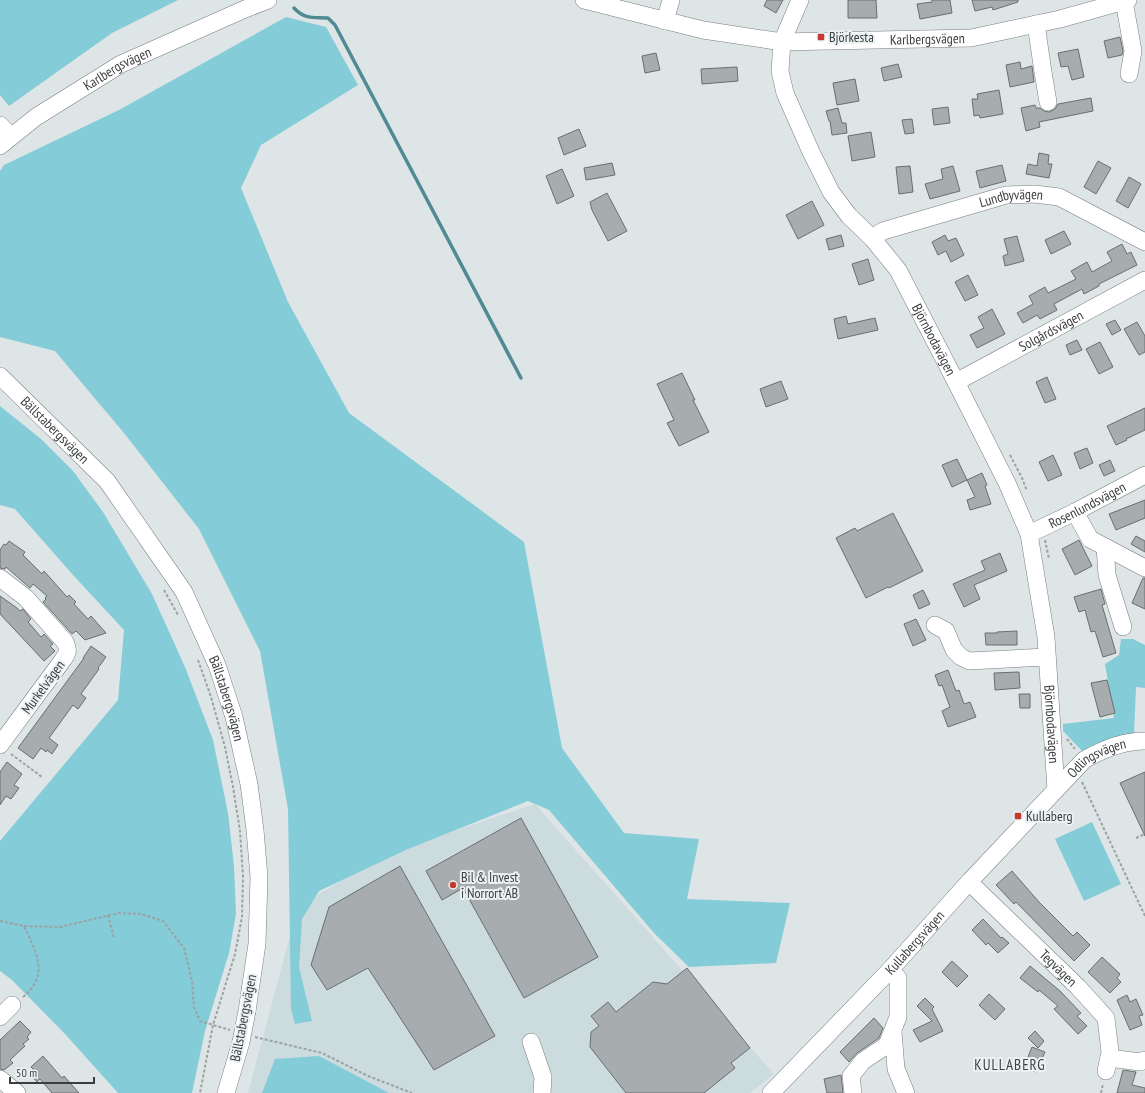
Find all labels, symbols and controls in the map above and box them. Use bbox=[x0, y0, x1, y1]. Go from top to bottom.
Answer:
place label: Björkesta bbox=[829, 28, 874, 46]
street label: Karlbergsvägen bbox=[890, 29, 965, 49]
marker: Björkesta bbox=[816, 32, 826, 42]
street label: Karlbergsvägen bbox=[80, 43, 154, 94]
street label: Lundbyvägen bbox=[977, 185, 1044, 211]
street label: Björnbodavägen bbox=[908, 301, 960, 379]
street label: Solgårdsvägen bbox=[1016, 306, 1086, 355]
street label: Bällstabergsvägen bbox=[17, 393, 93, 467]
street label: Rosenlundsvägen bbox=[1046, 478, 1129, 532]
street label: Bällstabergsvägen bbox=[205, 653, 248, 743]
street label: Murkelvägen bbox=[17, 657, 69, 717]
street label: Björnbodavägen bbox=[1040, 684, 1063, 764]
street label: Odlingsvägen bbox=[1063, 734, 1128, 782]
place label: Kullaberg bbox=[1026, 807, 1073, 825]
marker: Kullaberg bbox=[1013, 811, 1023, 821]
place label: Bil & Invest i Norrort AB bbox=[461, 868, 518, 902]
marker: Bil & Invest i Norrort AB bbox=[448, 880, 458, 890]
street label: Kullabergsvägen bbox=[881, 907, 948, 979]
street label: Tegvägen bbox=[1036, 946, 1081, 990]
street label: Bällstabergsvägen bbox=[226, 973, 260, 1063]
district label: KULLABERG bbox=[974, 1055, 1046, 1074]
scale bar bbox=[10, 1059, 94, 1085]
text: 50 m bbox=[16, 1065, 37, 1080]

